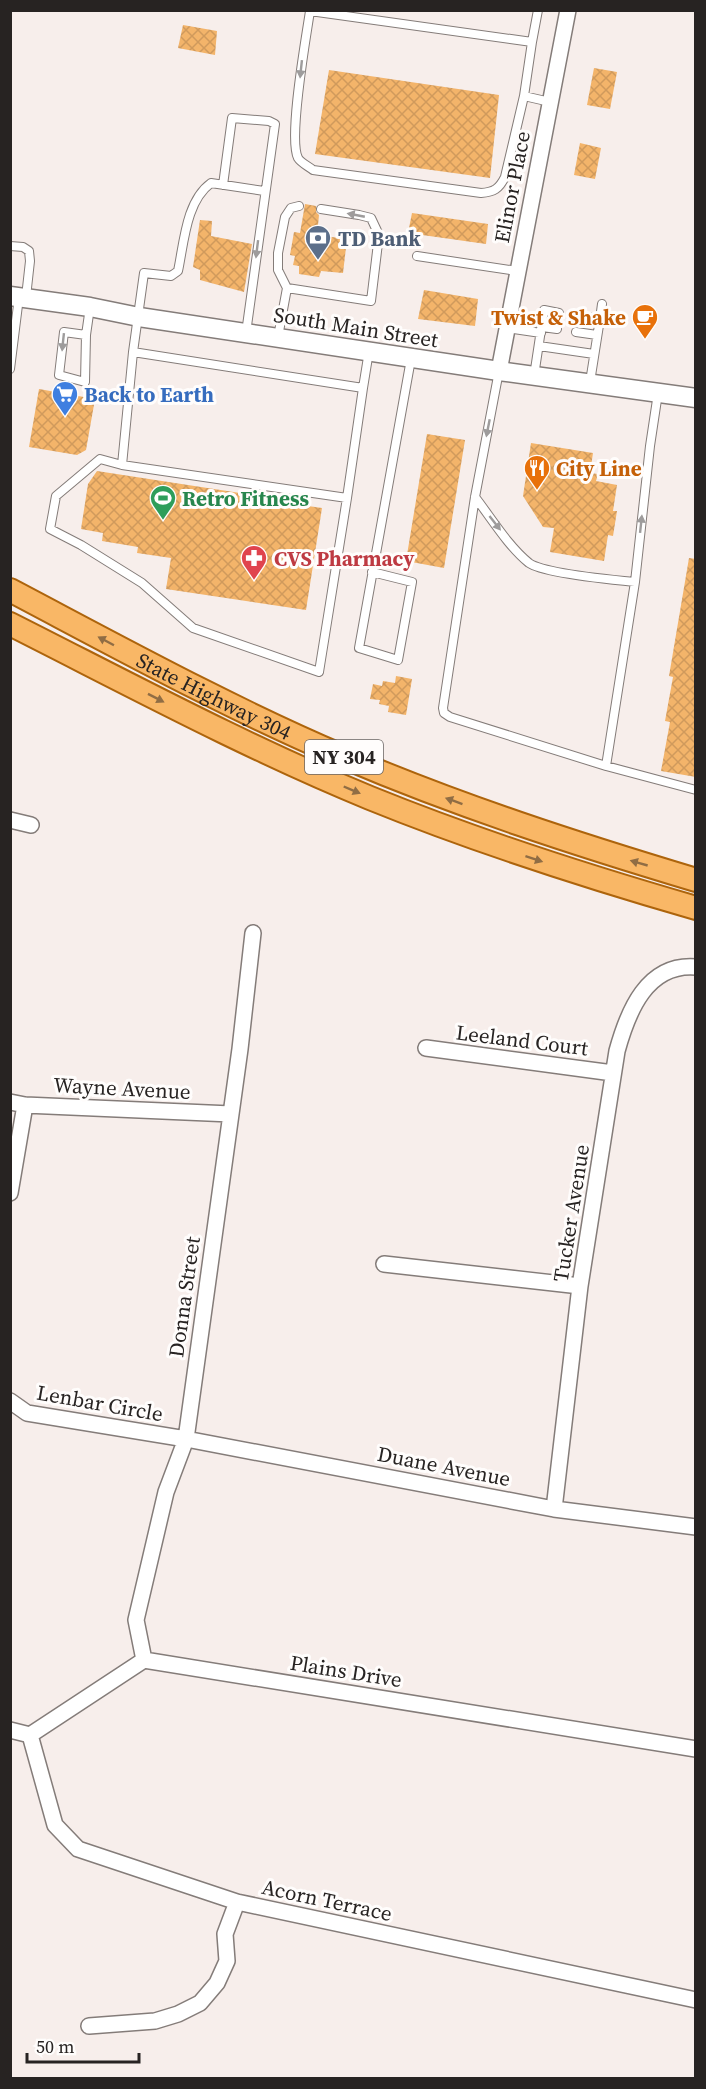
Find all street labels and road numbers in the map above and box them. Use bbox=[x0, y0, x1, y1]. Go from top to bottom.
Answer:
street label: Elinor Place bbox=[487, 129, 537, 245]
street label: South Main Street bbox=[272, 300, 440, 354]
street label: State Highway 304 bbox=[132, 645, 297, 747]
road number: NY 304 bbox=[305, 740, 383, 774]
street label: Leeland Court bbox=[454, 1018, 590, 1063]
street label: Wayne Avenue bbox=[53, 1070, 191, 1106]
street label: Tucker Avenue bbox=[546, 1142, 596, 1284]
street label: Donna Street bbox=[161, 1235, 207, 1359]
street label: Lenbar Circle bbox=[35, 1378, 165, 1428]
street label: Duane Avenue bbox=[375, 1439, 513, 1493]
street label: Plains Drive bbox=[288, 1648, 404, 1694]
street label: Acorn Terrace bbox=[259, 1872, 395, 1928]

